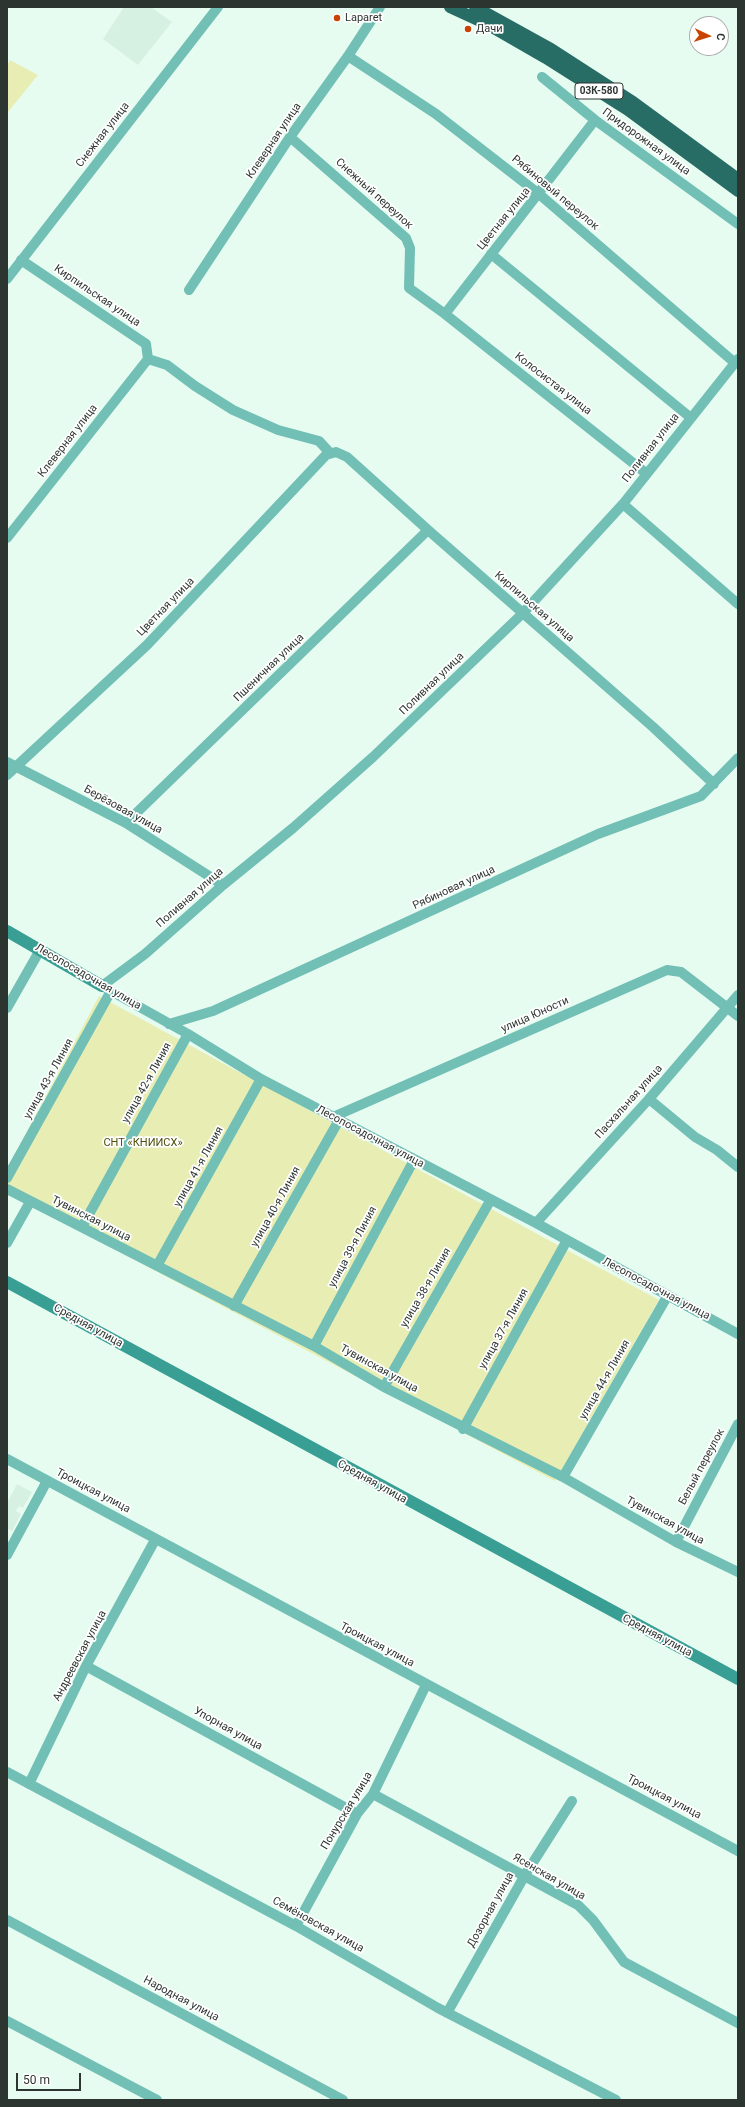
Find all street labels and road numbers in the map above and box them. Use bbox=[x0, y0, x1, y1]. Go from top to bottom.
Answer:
road number: 03К-580 bbox=[575, 83, 623, 99]
street label: Снежная улица bbox=[73, 100, 133, 170]
street label: Клеверная улица bbox=[244, 100, 304, 182]
street label: Придорожная улица bbox=[600, 106, 692, 178]
street label: Рябиновый переулок bbox=[509, 153, 601, 233]
street label: Снежный переулок bbox=[333, 156, 415, 232]
street label: Цветная улица bbox=[475, 185, 533, 253]
street label: Кирпильская улица bbox=[51, 262, 143, 330]
street label: Колосистая улица bbox=[512, 350, 594, 418]
street label: Клеверная улица bbox=[35, 402, 101, 480]
street label: Поливная улица bbox=[620, 411, 682, 485]
street label: Кирпильская улица bbox=[492, 569, 576, 645]
street label: Цветная улица bbox=[135, 575, 197, 639]
street label: Пшеничная улица bbox=[231, 631, 307, 705]
street label: Поливная улица bbox=[397, 650, 467, 718]
street label: Берёзовая улица bbox=[81, 783, 165, 837]
street label: Рябиновая улица bbox=[411, 863, 497, 913]
street label: Поливная улица bbox=[154, 865, 226, 931]
street label: Лесопосадочная улица bbox=[33, 941, 143, 1013]
street label: улица Юности bbox=[499, 994, 571, 1036]
street label: улица 43-я Линия bbox=[21, 1036, 77, 1122]
street label: улица 42-я Линия bbox=[119, 1040, 175, 1126]
street label: Пасхальная улица bbox=[592, 1062, 666, 1142]
street label: Лесопосадочная улица bbox=[314, 1103, 426, 1171]
street label: улица 41-я Линия bbox=[171, 1124, 227, 1210]
street label: улица 40-я Линия bbox=[248, 1164, 304, 1250]
street label: Тувинская улица bbox=[49, 1193, 133, 1245]
street label: улица 39-я Линия bbox=[326, 1204, 380, 1290]
street label: улица 38-я Линия bbox=[398, 1246, 454, 1330]
street label: Лесопосадочная улица bbox=[600, 1255, 712, 1323]
street label: улица 37-я Линия bbox=[476, 1286, 532, 1372]
street label: Средняя улица bbox=[51, 1302, 125, 1350]
street label: улица 44-я Линия bbox=[577, 1338, 633, 1422]
street label: Тувинская улица bbox=[338, 1342, 420, 1396]
street label: Белый переулок bbox=[676, 1427, 728, 1507]
street label: Средняя улица bbox=[335, 1458, 409, 1506]
street label: Троицкая улица bbox=[54, 1466, 132, 1516]
street label: Тувинская улица bbox=[624, 1494, 706, 1548]
street label: Андреевская улица bbox=[50, 1608, 110, 1704]
street label: Средняя улица bbox=[620, 1612, 694, 1660]
street label: Троицкая улица bbox=[338, 1620, 416, 1670]
street label: Упорная улица bbox=[191, 1705, 265, 1753]
street label: Понурская улица bbox=[319, 1770, 375, 1852]
street label: Троицкая улица bbox=[625, 1772, 703, 1822]
street label: Ясенская улица bbox=[510, 1851, 588, 1903]
street label: Дозорная улица bbox=[465, 1870, 517, 1950]
street label: Семёновская улица bbox=[270, 1894, 366, 1956]
street label: Народная улица bbox=[141, 1973, 221, 2025]

